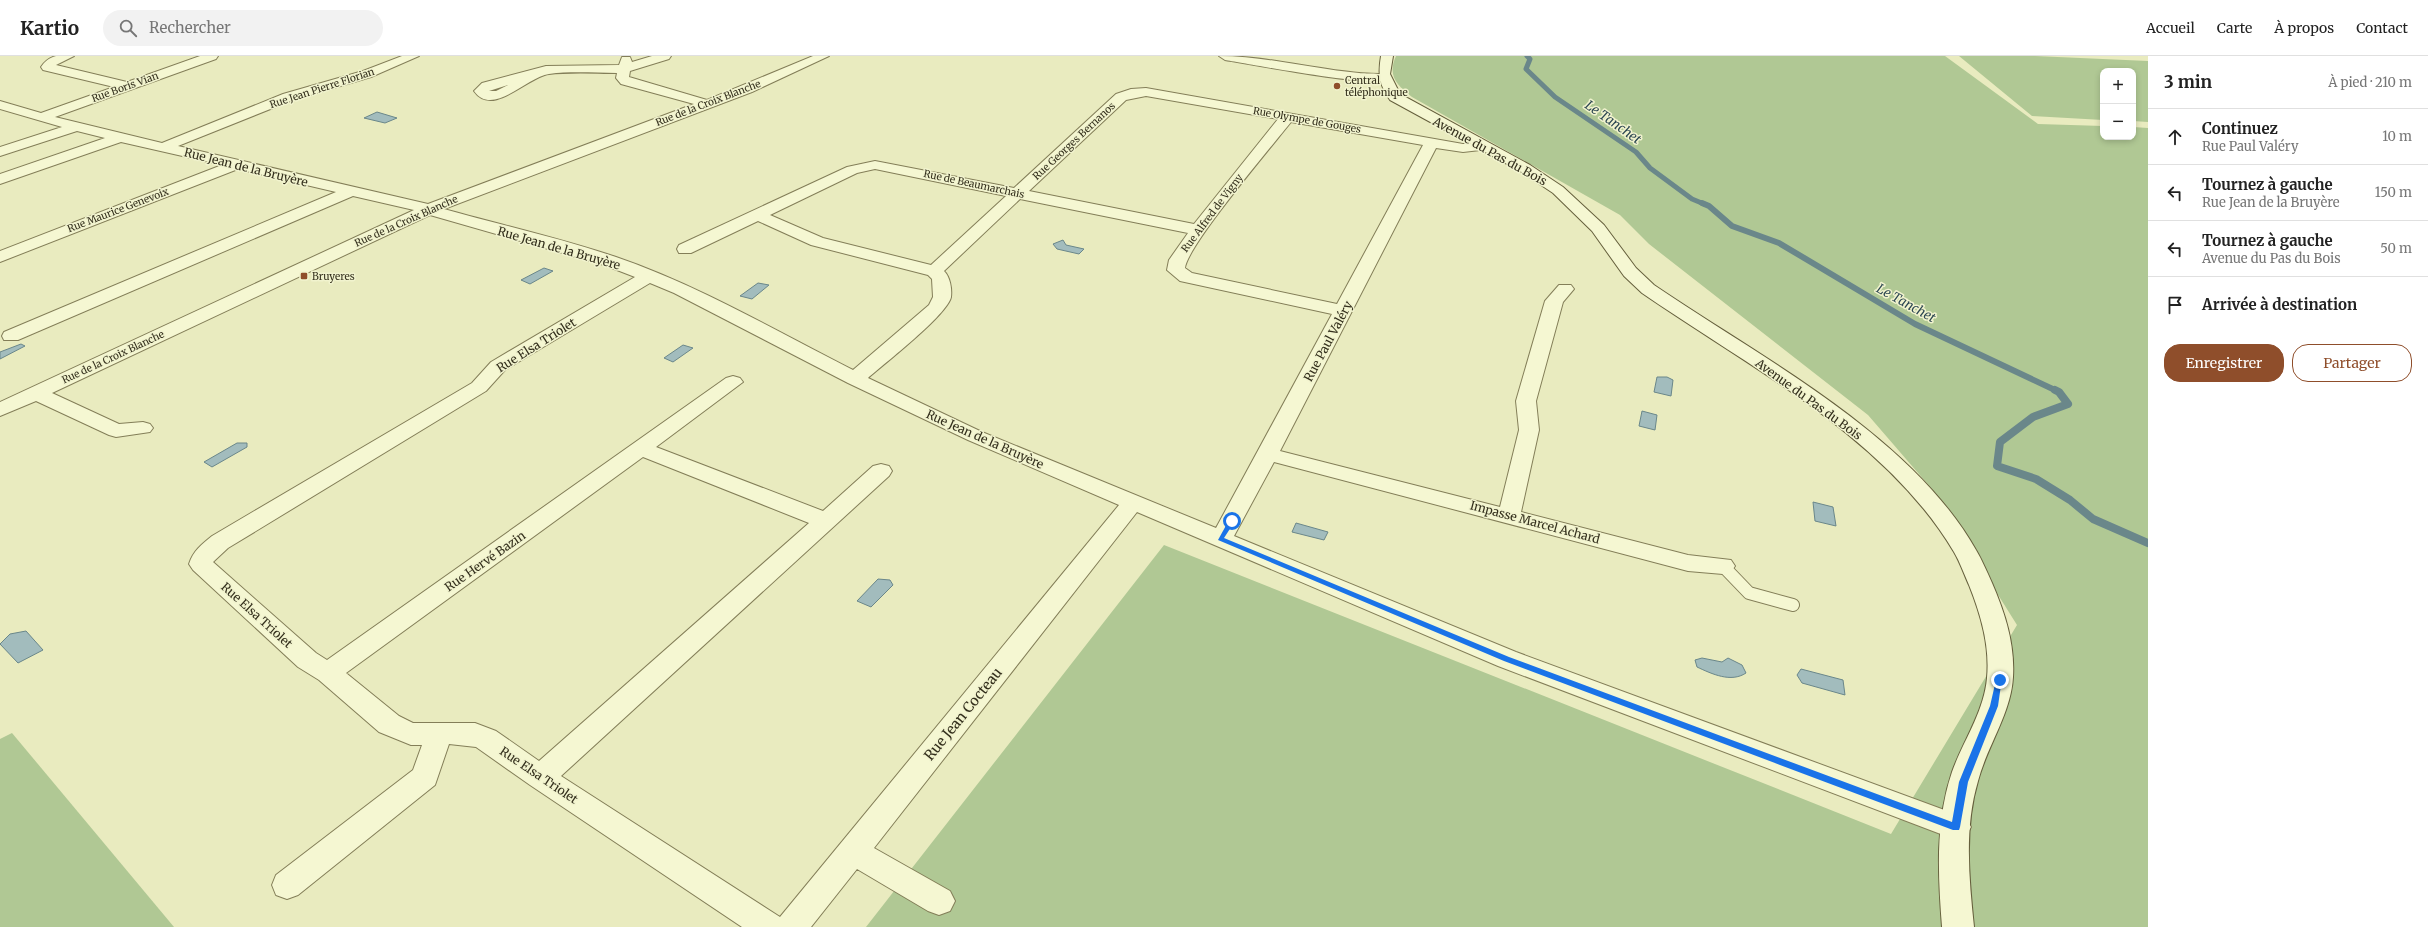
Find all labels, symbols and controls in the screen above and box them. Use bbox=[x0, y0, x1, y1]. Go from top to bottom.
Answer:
search box bbox=[103, 10, 383, 46]
text: Kartio bbox=[20, 16, 79, 40]
icon: search bbox=[117, 17, 139, 39]
text: Rechercher bbox=[149, 18, 231, 37]
text: Accueil bbox=[2146, 19, 2195, 37]
text: Carte bbox=[2217, 19, 2252, 37]
text: À propos bbox=[2274, 19, 2334, 37]
text: Contact bbox=[2356, 19, 2408, 37]
street label: Rue Jean Pierre Florian bbox=[268, 65, 376, 111]
map controls bbox=[2100, 68, 2136, 140]
button: + bbox=[2100, 68, 2136, 104]
street label: Rue Boris Vian bbox=[90, 69, 161, 105]
text: 3 min bbox=[2164, 71, 2212, 93]
place label: Central téléphonique bbox=[1345, 74, 1408, 99]
text: À pied · 210 m bbox=[2328, 74, 2412, 91]
street label: Rue de la Croix Blanche bbox=[654, 77, 762, 129]
marker: Central téléphonique bbox=[1332, 81, 1342, 91]
water label: Le Tanchet bbox=[1582, 96, 1645, 148]
street label: Rue Georges Bernanos bbox=[1030, 99, 1118, 183]
street label: Rue Olympe de Gouges bbox=[1252, 104, 1362, 136]
button: − bbox=[2100, 104, 2136, 140]
street label: Avenue du Pas du Bois bbox=[1430, 113, 1550, 189]
text: Continuez bbox=[2202, 119, 2278, 138]
icon: ahead bbox=[2164, 126, 2186, 148]
text: 10 m bbox=[2382, 128, 2412, 145]
text: Rue Paul Valéry bbox=[2202, 138, 2299, 155]
street label: Rue Jean de la Bruyère bbox=[183, 144, 309, 190]
street label: Rue de Beaumarchais bbox=[922, 167, 1026, 201]
street label: Rue Alfred de Vigny bbox=[1178, 171, 1246, 255]
text: Tournez à gauche bbox=[2202, 175, 2333, 194]
icon: left bbox=[2164, 182, 2186, 204]
text: 150 m bbox=[2375, 184, 2412, 201]
street label: Rue Maurice Genevoix bbox=[66, 185, 171, 235]
street label: Rue de la Croix Blanche bbox=[352, 192, 460, 250]
text: Rue Jean de la Bruyère bbox=[2202, 194, 2340, 211]
street label: Rue Jean de la Bruyère bbox=[496, 223, 622, 273]
text: Tournez à gauche bbox=[2202, 231, 2333, 250]
icon: left bbox=[2164, 238, 2186, 260]
text: 50 m bbox=[2380, 240, 2412, 257]
text: Avenue du Pas du Bois bbox=[2202, 250, 2341, 267]
place label: Bruyeres bbox=[312, 270, 355, 283]
marker: Bruyeres bbox=[299, 271, 309, 281]
water label: Le Tanchet bbox=[1874, 280, 1939, 326]
icon: arrive bbox=[2164, 294, 2186, 316]
text: Arrivée à destination bbox=[2202, 295, 2357, 314]
street label: Rue Paul Valéry bbox=[1300, 298, 1356, 384]
street label: Rue Elsa Triolet bbox=[494, 314, 579, 375]
street label: Rue de la Croix Blanche bbox=[60, 328, 166, 386]
button: Enregistrer bbox=[2164, 344, 2284, 382]
button: Partager bbox=[2292, 344, 2412, 382]
street label: Avenue du Pas du Bois bbox=[1752, 355, 1865, 443]
street label: Rue Jean de la Bruyère bbox=[924, 406, 1046, 472]
street label: Impasse Marcel Achard bbox=[1468, 497, 1602, 547]
route start bbox=[1223, 512, 1241, 530]
street label: Rue Hervé Bazin bbox=[442, 528, 528, 594]
street label: Rue Elsa Triolet bbox=[218, 579, 296, 651]
street label: Rue Jean Cocteau bbox=[920, 664, 1006, 764]
route end bbox=[1991, 671, 2009, 689]
street label: Rue Elsa Triolet bbox=[497, 743, 581, 807]

